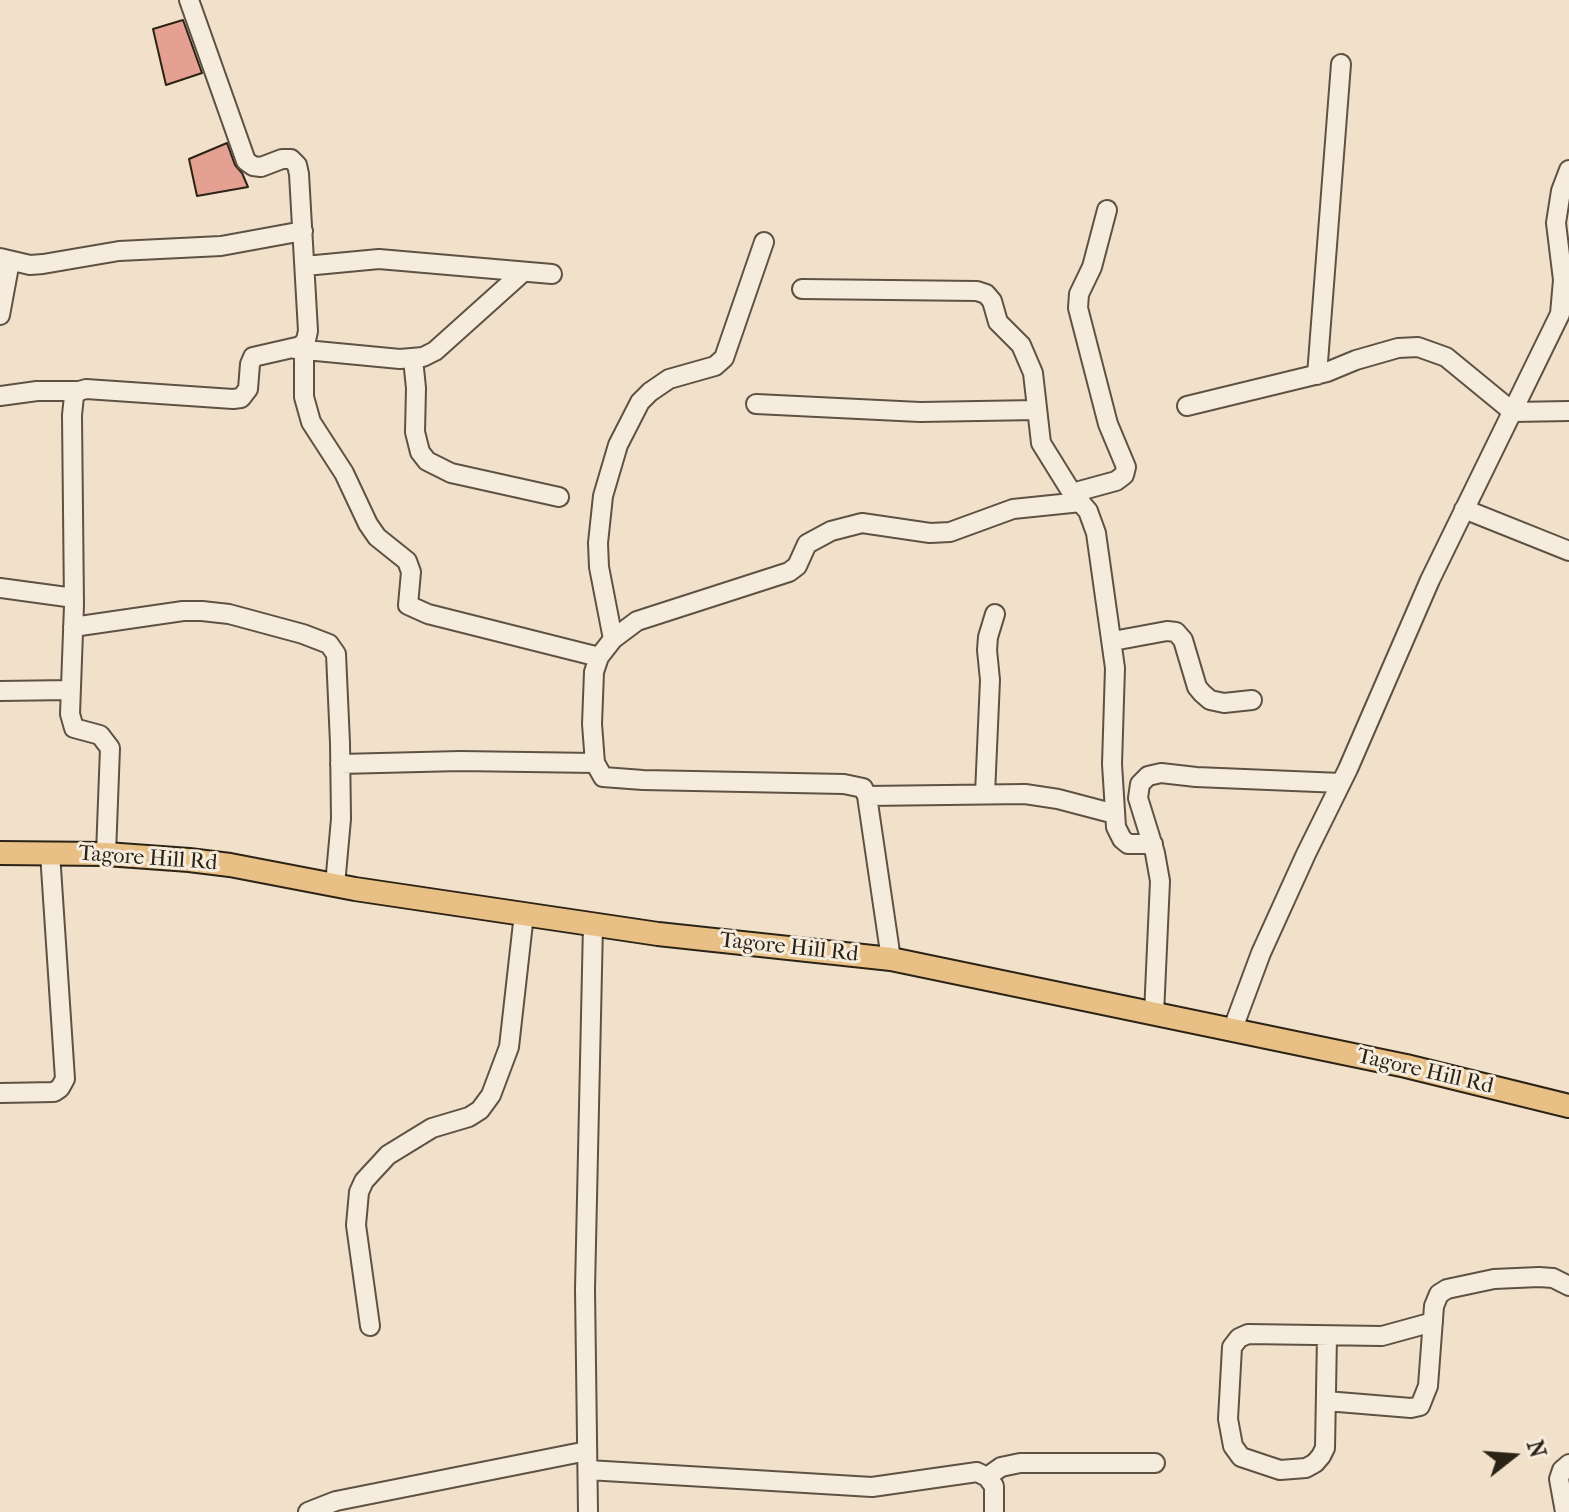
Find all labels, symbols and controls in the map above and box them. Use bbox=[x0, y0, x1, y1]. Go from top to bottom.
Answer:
street label: Tagore Hill Rd bbox=[78, 841, 218, 877]
street label: Tagore Hill Rd bbox=[718, 928, 860, 968]
street label: Tagore Hill Rd bbox=[1354, 1043, 1496, 1101]
north arrow bbox=[1473, 1416, 1553, 1496]
text: N bbox=[1521, 1437, 1551, 1461]

